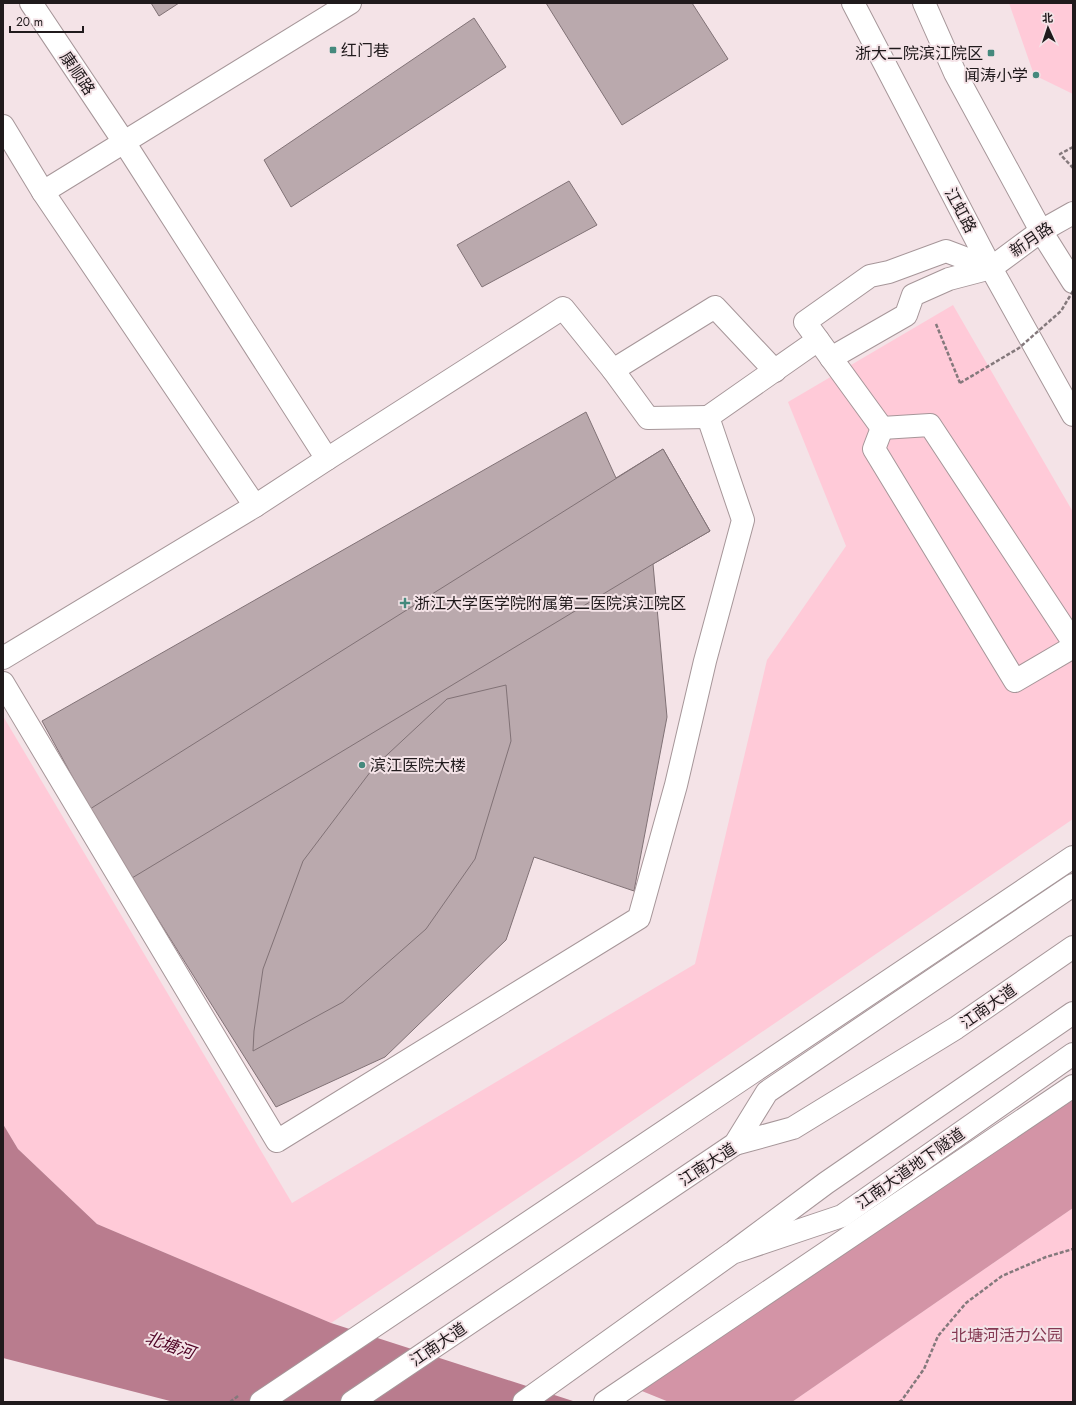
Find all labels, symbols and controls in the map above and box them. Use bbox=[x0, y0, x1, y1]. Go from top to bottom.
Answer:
scale bar bbox=[10, 8, 83, 34]
north arrow bbox=[1028, 8, 1068, 48]
text: 北 bbox=[1042, 10, 1053, 26]
text: 20 m bbox=[16, 13, 43, 31]
place label: 红门巷 bbox=[341, 39, 389, 62]
place label: 浙大二院滨江院区 bbox=[855, 42, 983, 65]
marker: 红门巷 bbox=[328, 45, 338, 55]
street label: 康顺路 bbox=[55, 47, 101, 100]
marker: 浙大二院滨江院区 bbox=[986, 48, 996, 58]
place label: 闻涛小学 bbox=[964, 64, 1028, 87]
marker: 闻涛小学 bbox=[1031, 70, 1041, 80]
street label: 江虹路 bbox=[939, 184, 982, 237]
street label: 新月路 bbox=[1005, 216, 1058, 262]
place label: 浙江大学医学院附属第二医院滨江院区 bbox=[414, 592, 686, 615]
marker: 浙江大学医学院附属第二医院滨江院区 bbox=[399, 597, 411, 609]
place label: 滨江医院大楼 bbox=[370, 754, 466, 777]
marker: 滨江医院大楼 bbox=[357, 760, 367, 770]
street label: 江南大道 bbox=[955, 979, 1021, 1034]
street label: 江南大道地下隧道 bbox=[851, 1122, 969, 1215]
street label: 江南大道 bbox=[674, 1137, 740, 1191]
street label: 江南大道 bbox=[405, 1317, 471, 1372]
park label: 北塘河活力公园 bbox=[951, 1324, 1063, 1347]
water label: 北塘河 bbox=[142, 1325, 201, 1366]

